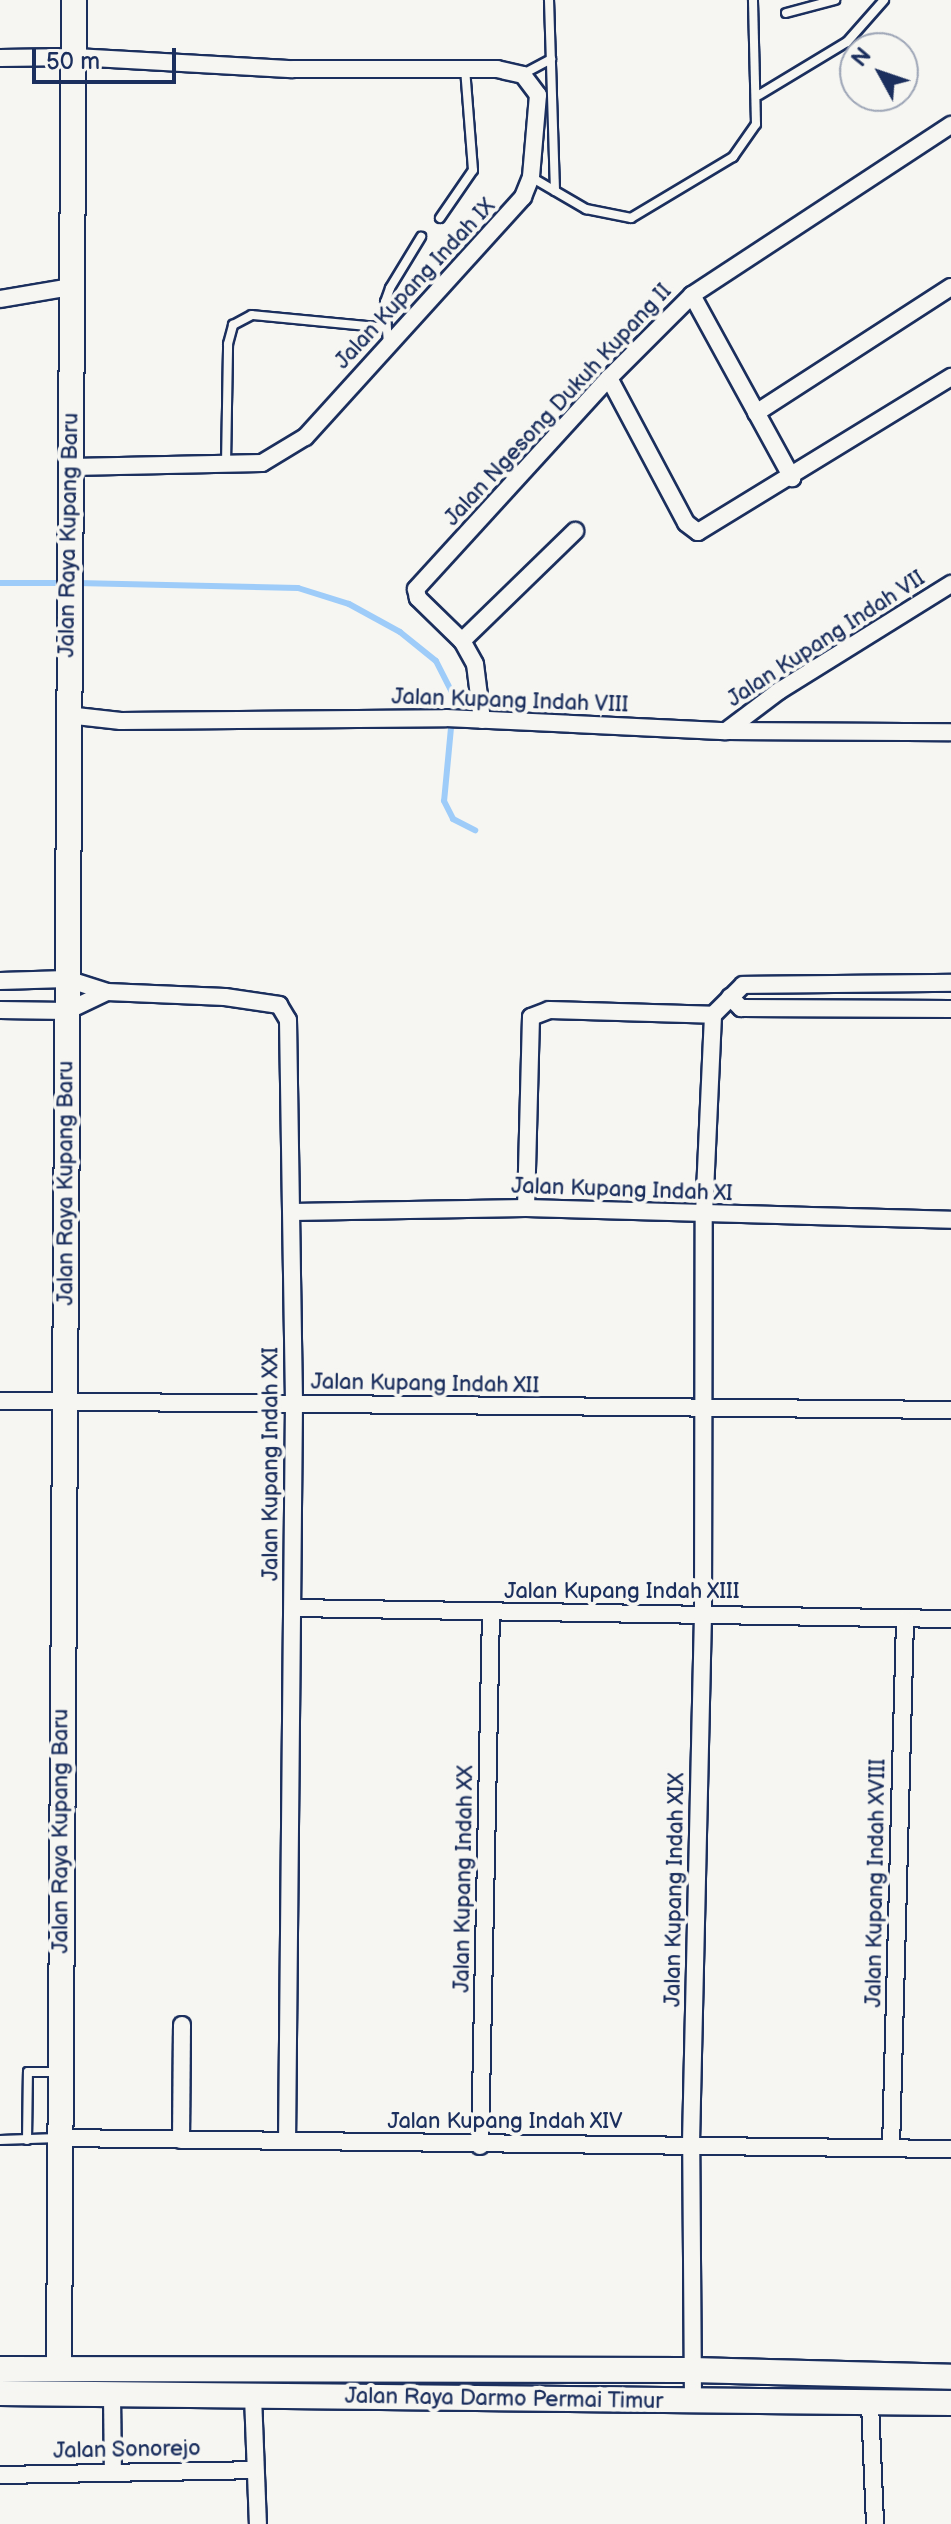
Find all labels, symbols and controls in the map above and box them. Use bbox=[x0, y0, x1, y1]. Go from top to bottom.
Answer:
scale bar bbox=[36, 32, 180, 82]
north arrow bbox=[839, 32, 919, 112]
text: N bbox=[846, 43, 877, 73]
text: 50 m bbox=[46, 47, 100, 76]
street label: Jalan Kupang Indah IX bbox=[329, 193, 501, 375]
street label: Jalan Ngesong Dukuh Kupang II bbox=[439, 279, 677, 531]
street label: Jalan Raya Kupang Baru bbox=[54, 412, 84, 658]
street label: Jalan Kupang Indah VII bbox=[722, 565, 930, 713]
street label: Jalan Kupang Indah VIII bbox=[391, 684, 629, 718]
street label: Jalan Raya Kupang Baru bbox=[53, 1061, 79, 1305]
street label: Jalan Kupang Indah XI bbox=[510, 1173, 734, 1207]
street label: Jalan Kupang Indah XXI bbox=[258, 1346, 284, 1582]
street label: Jalan Kupang Indah XII bbox=[310, 1369, 540, 1399]
street label: Jalan Kupang Indah XIII bbox=[504, 1579, 740, 1605]
street label: Jalan Raya Kupang Baru bbox=[48, 1709, 74, 1953]
street label: Jalan Kupang Indah XVIII bbox=[861, 1758, 891, 2008]
street label: Jalan Kupang Indah XX bbox=[449, 1764, 479, 1994]
street label: Jalan Kupang Indah XIX bbox=[660, 1772, 690, 2008]
street label: Jalan Kupang Indah XIV bbox=[387, 2109, 623, 2135]
street label: Jalan Raya Darmo Permai Timur bbox=[344, 2383, 664, 2415]
street label: Jalan Sonorejo bbox=[53, 2436, 201, 2464]

